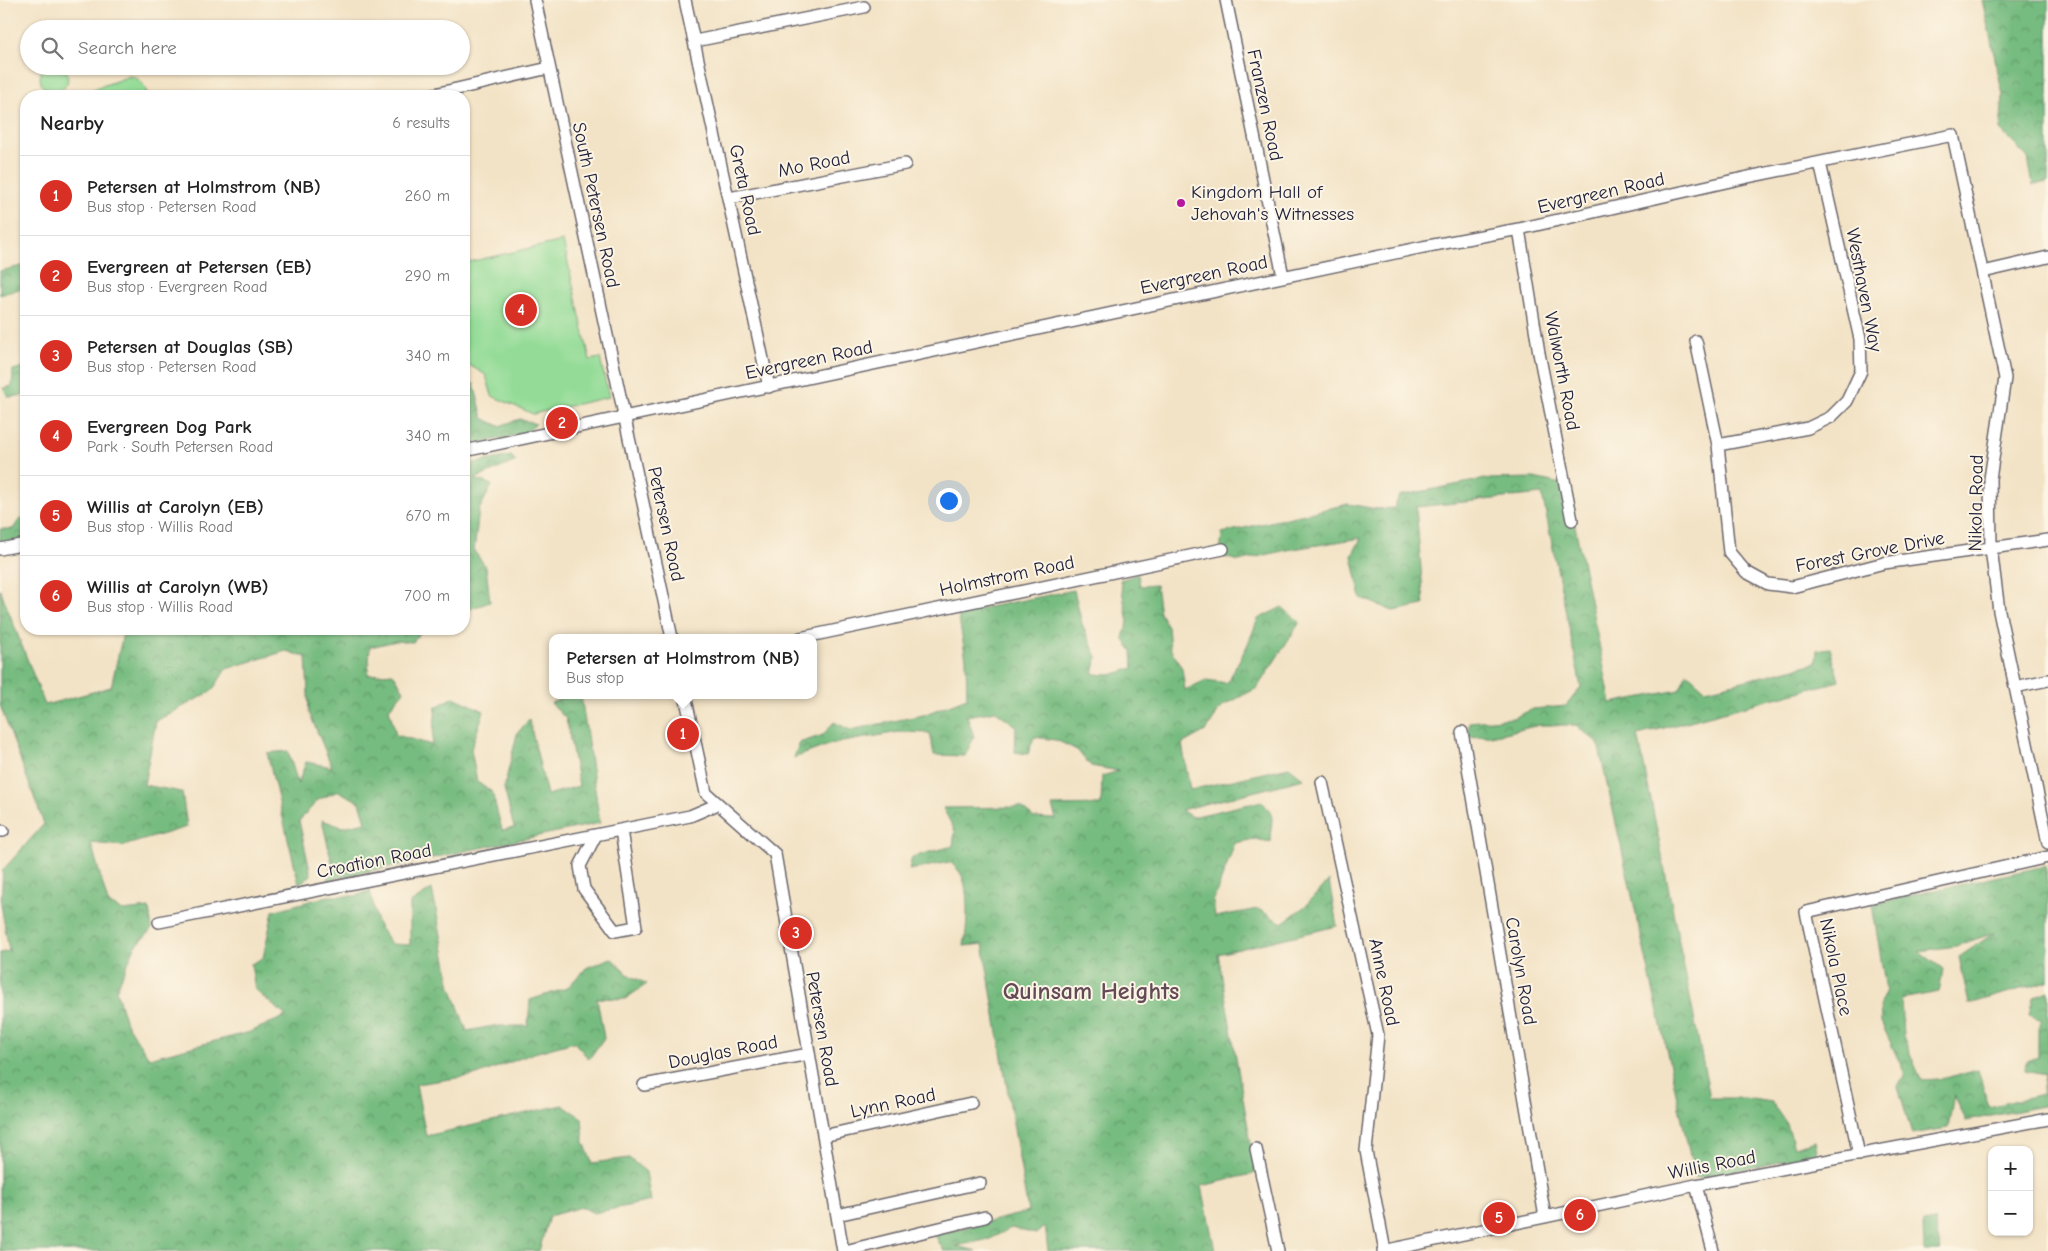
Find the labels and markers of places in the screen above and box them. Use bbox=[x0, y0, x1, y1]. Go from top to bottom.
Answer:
place label: Kingdom Hall of Jehovah's Witnesses bbox=[1191, 181, 1354, 225]
marker: Kingdom Hall of Jehovah's Witnesses bbox=[1175, 197, 1187, 209]
pin: 4 bbox=[505, 291, 537, 329]
pin: 2 bbox=[546, 404, 578, 442]
pin: 1 bbox=[667, 715, 699, 753]
pin: 3 bbox=[780, 914, 812, 952]
pin: 6 bbox=[1564, 1196, 1596, 1234]
pin: 5 bbox=[1483, 1199, 1515, 1237]

